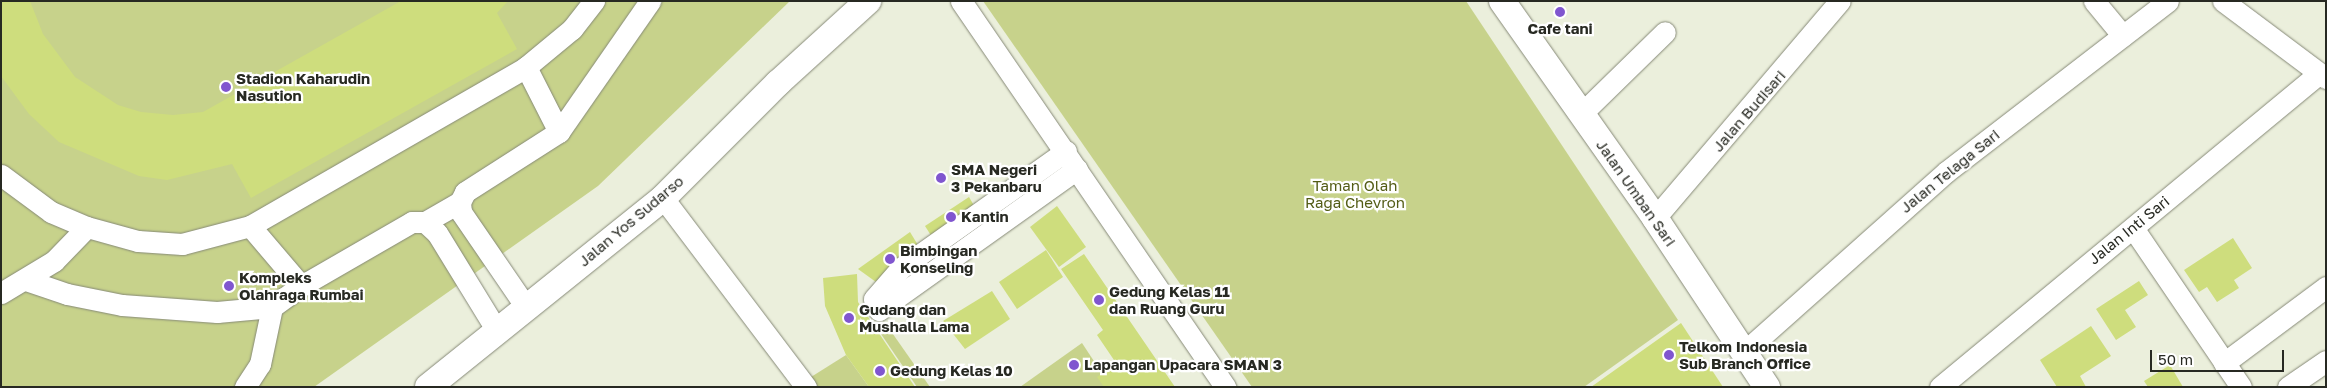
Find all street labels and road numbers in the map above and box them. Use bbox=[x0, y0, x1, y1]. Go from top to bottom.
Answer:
street label: Jalan Budisari bbox=[1709, 67, 1789, 155]
street label: Jalan Telaga Sari bbox=[1897, 126, 2003, 216]
street label: Jalan Umban Sari bbox=[1593, 136, 1679, 250]
street label: Jalan Yos Sudarso bbox=[575, 172, 687, 270]
street label: Jalan Inti Sari bbox=[2085, 192, 2173, 268]

